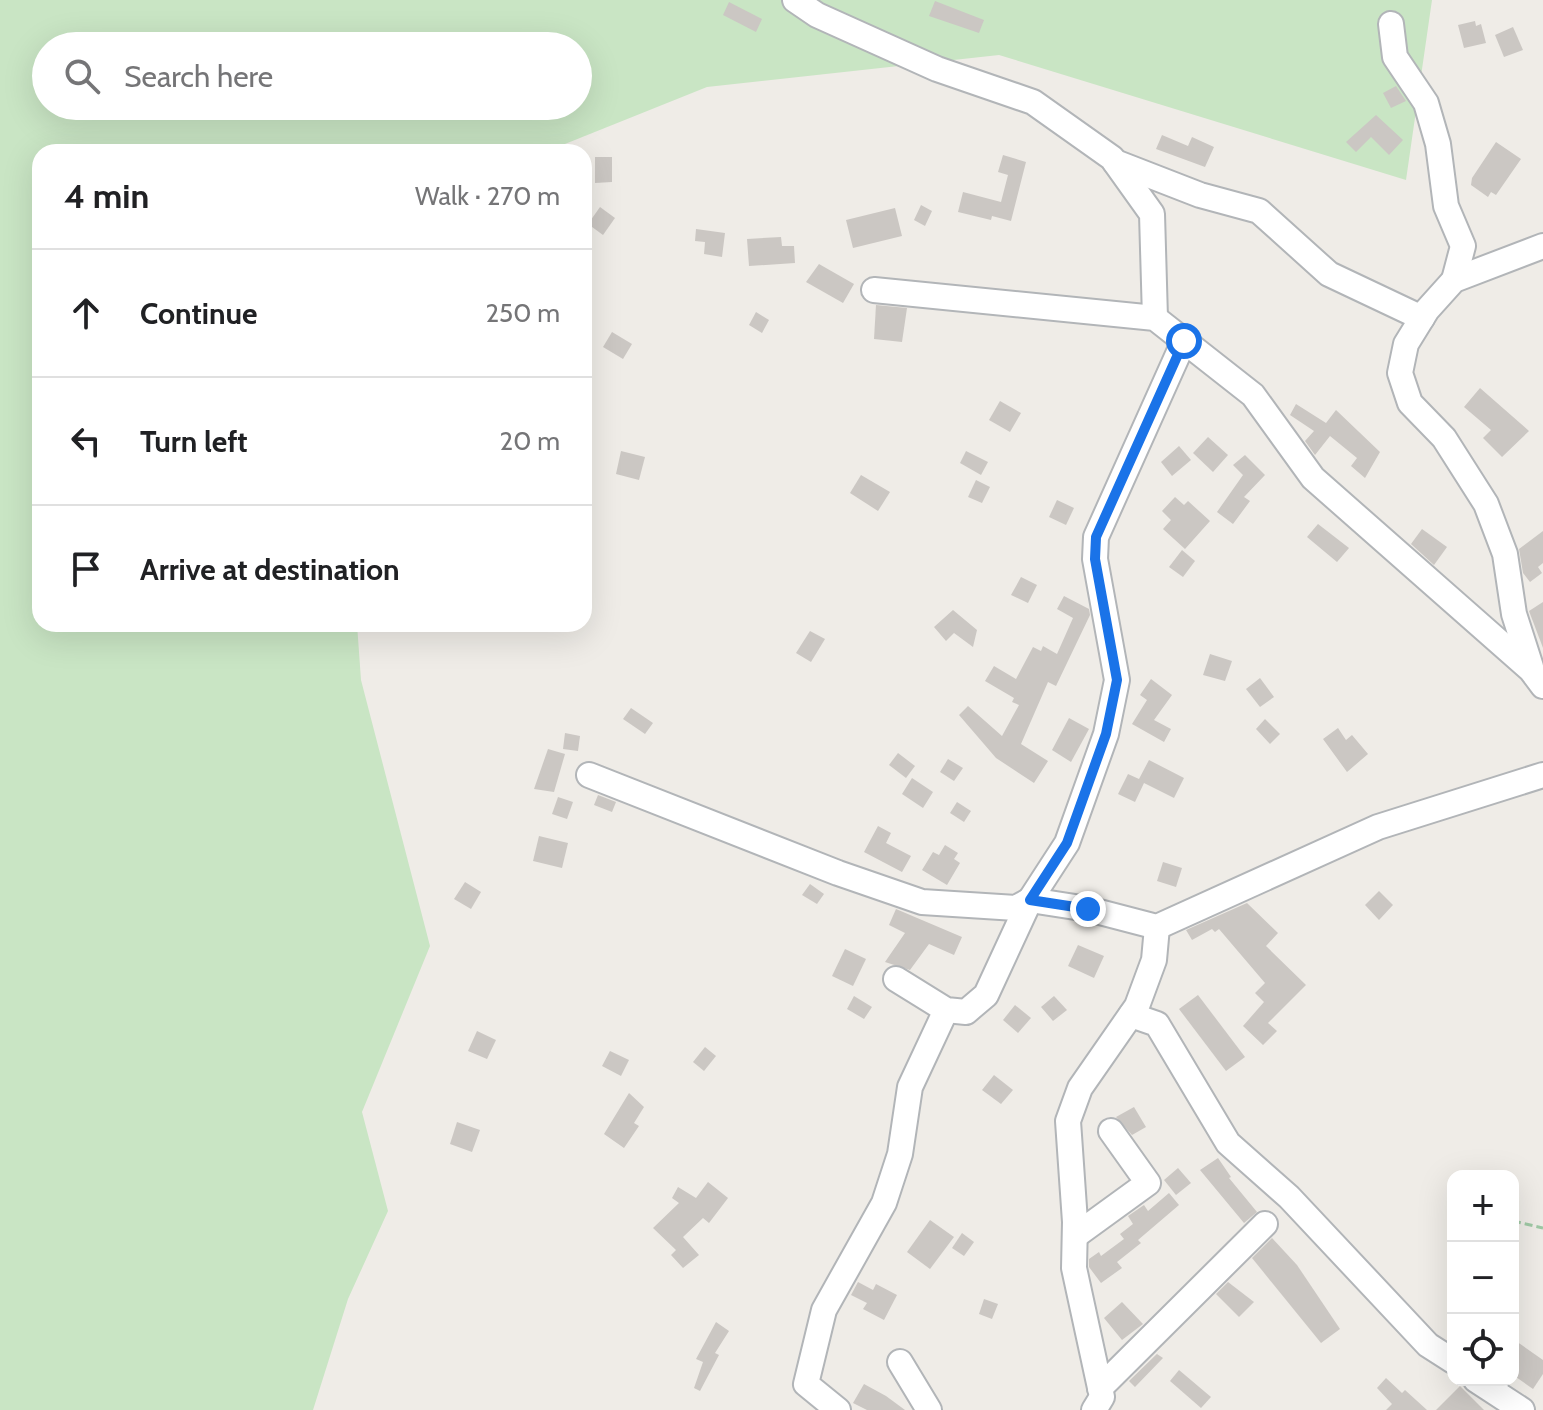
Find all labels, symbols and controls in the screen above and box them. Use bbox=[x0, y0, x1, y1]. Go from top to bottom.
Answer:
search box bbox=[32, 32, 592, 120]
icon: search bbox=[60, 54, 104, 98]
text: Search here bbox=[124, 58, 273, 95]
text: 4 min bbox=[64, 175, 149, 217]
text: Walk · 270 m bbox=[415, 180, 560, 212]
icon: ahead bbox=[64, 291, 108, 335]
text: Continue bbox=[140, 295, 257, 332]
text: 250 m bbox=[486, 297, 560, 329]
route start bbox=[1166, 323, 1202, 359]
icon: left bbox=[64, 419, 108, 463]
text: Turn left bbox=[140, 423, 248, 460]
text: 20 m bbox=[500, 425, 560, 457]
icon: arrive bbox=[64, 547, 108, 591]
text: Arrive at destination bbox=[140, 551, 400, 588]
route end bbox=[1070, 891, 1106, 927]
map controls bbox=[1447, 1170, 1519, 1386]
button: + bbox=[1447, 1170, 1519, 1242]
button: − bbox=[1447, 1242, 1519, 1314]
button: locate bbox=[1447, 1314, 1519, 1386]

